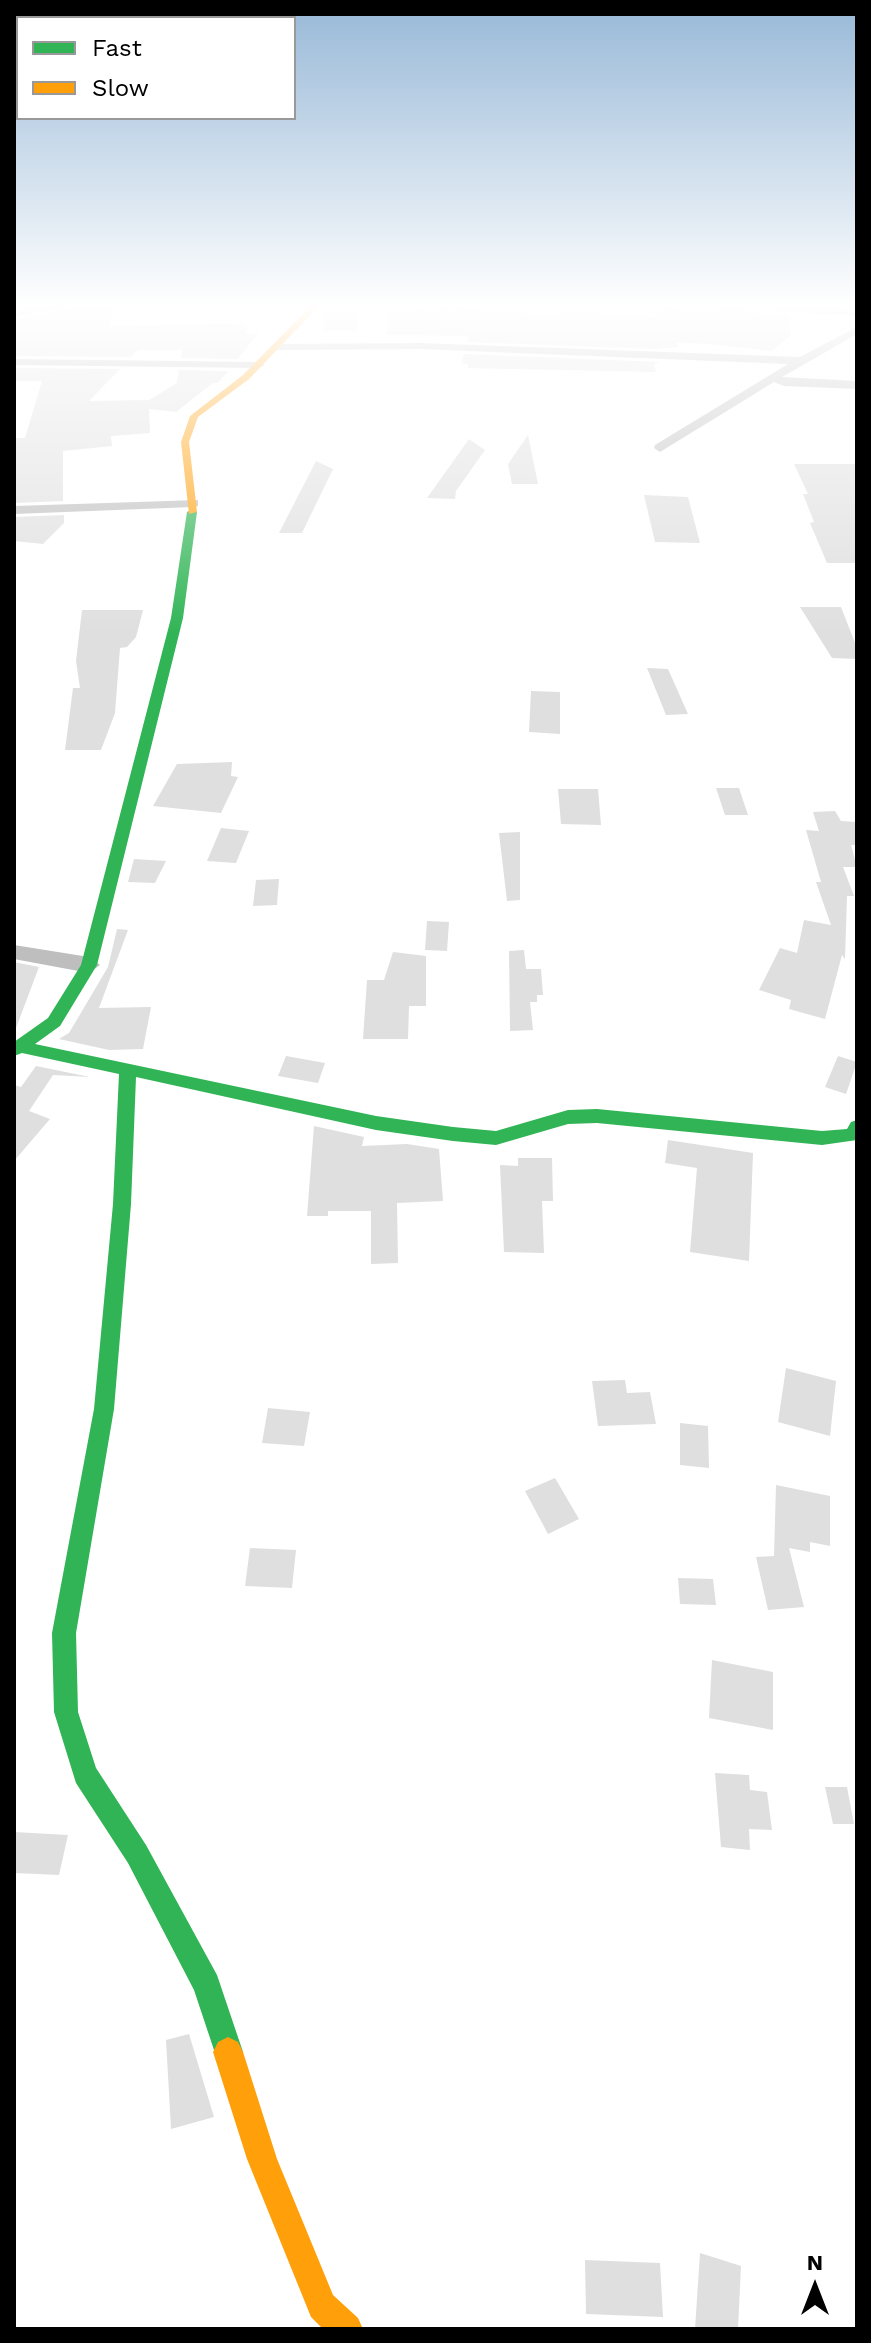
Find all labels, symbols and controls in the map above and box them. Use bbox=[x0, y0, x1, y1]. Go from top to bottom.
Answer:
legend bbox=[16, 16, 296, 120]
text: Fast bbox=[92, 34, 142, 62]
text: Slow bbox=[92, 74, 149, 102]
north arrow bbox=[775, 2247, 855, 2327]
text: N bbox=[807, 2250, 823, 2275]

